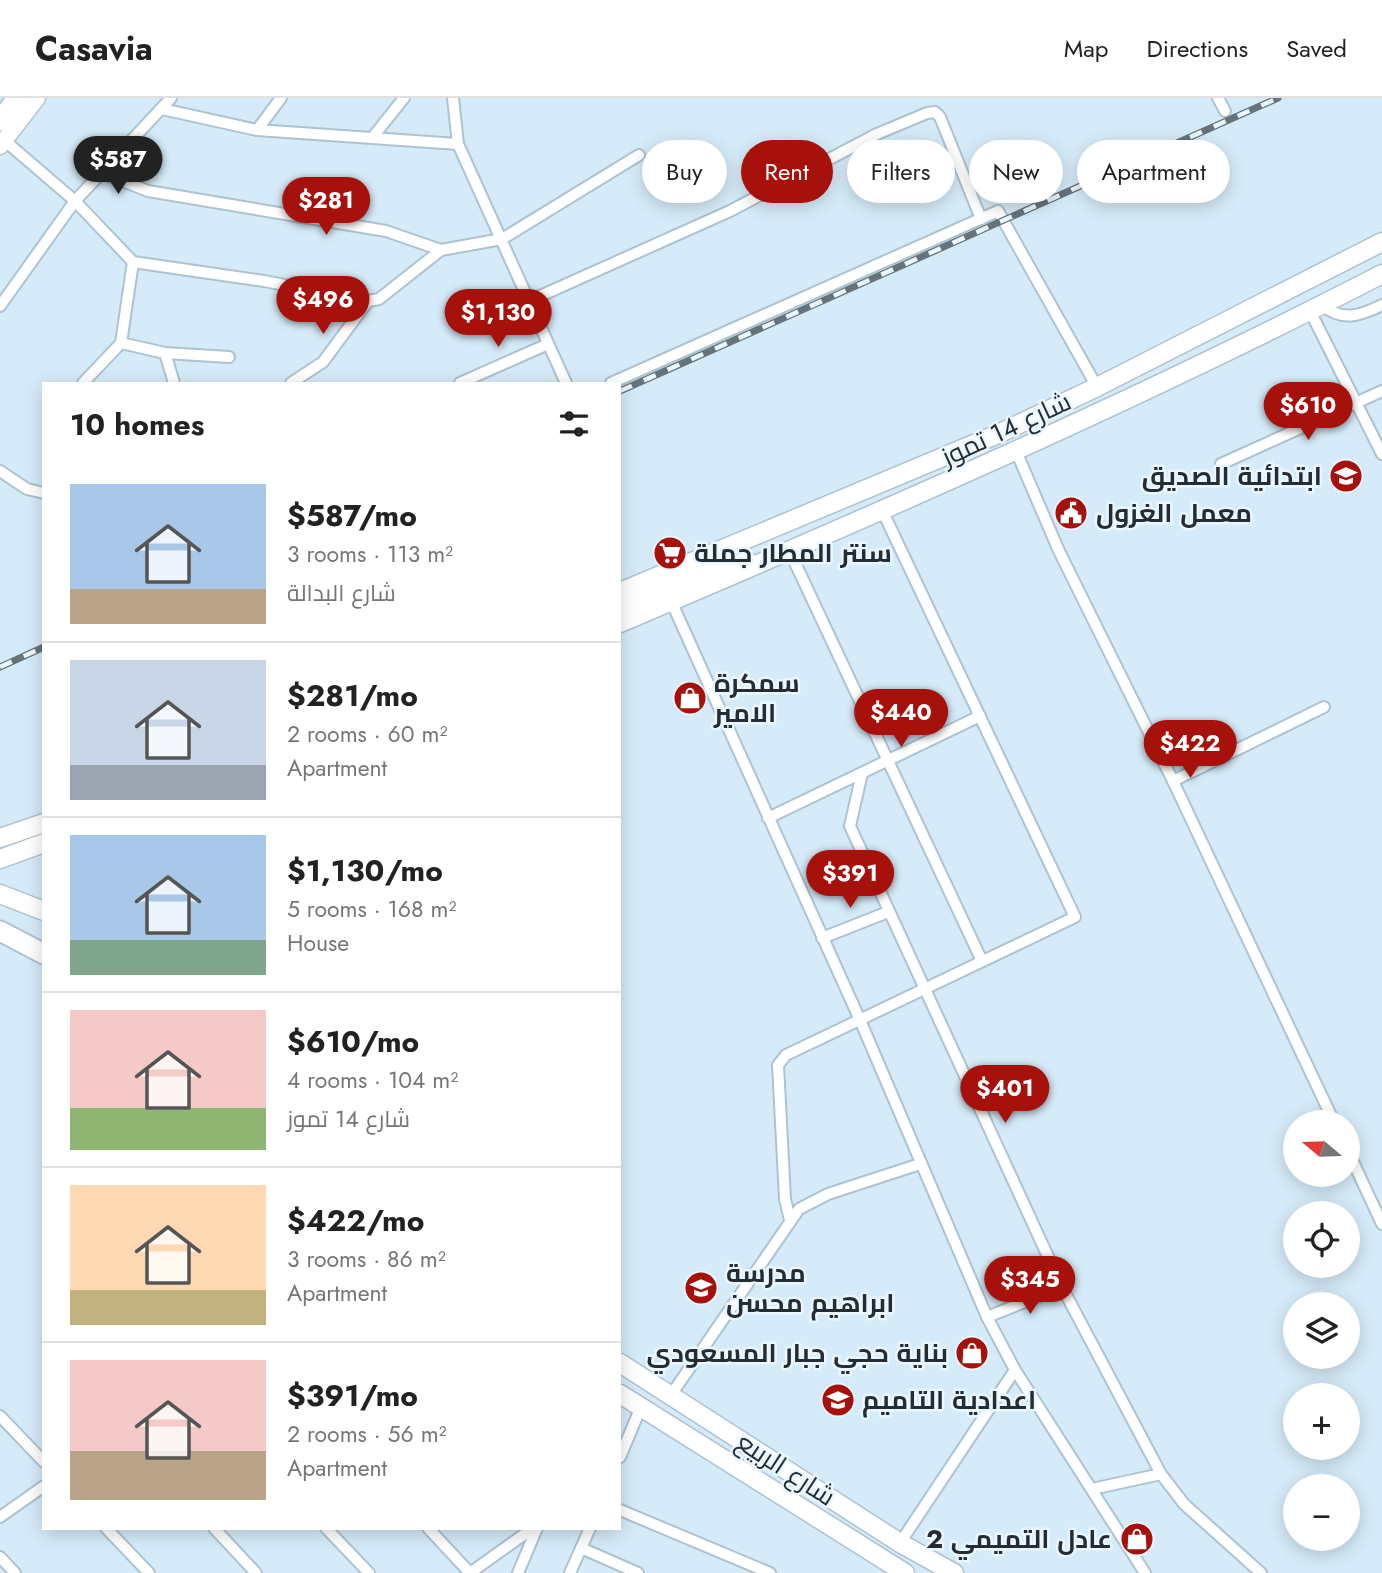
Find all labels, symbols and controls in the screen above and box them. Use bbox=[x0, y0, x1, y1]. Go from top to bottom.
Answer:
text: Casavia bbox=[35, 25, 153, 72]
text: Map bbox=[1064, 31, 1109, 66]
text: Directions bbox=[1147, 31, 1248, 66]
text: Saved bbox=[1286, 31, 1347, 66]
pin: $587 bbox=[77, 136, 159, 196]
chip: Buy bbox=[642, 140, 727, 203]
chip: Rent bbox=[741, 140, 833, 203]
chip: Filters bbox=[847, 140, 955, 203]
chip: New bbox=[969, 140, 1063, 203]
chip: Apartment bbox=[1077, 140, 1230, 203]
text: $587 bbox=[89, 142, 147, 176]
pin: $281 bbox=[285, 178, 367, 237]
text: $281 bbox=[298, 183, 354, 217]
pin: $496 bbox=[282, 276, 364, 336]
text: $496 bbox=[292, 282, 354, 316]
pin: $1,130 bbox=[441, 289, 555, 349]
text: $1,130 bbox=[461, 295, 535, 329]
street label: شارع 14 تموز bbox=[933, 382, 1077, 476]
pin: $610 bbox=[1267, 382, 1349, 442]
text: $610 bbox=[1280, 388, 1336, 422]
text: 10 homes bbox=[70, 403, 204, 446]
icon: filters bbox=[555, 405, 593, 443]
place label: ابتدائية الصديق bbox=[1142, 457, 1322, 495]
school or university icon: ابتدائية الصديق bbox=[1327, 457, 1365, 495]
text: $587/mo bbox=[287, 494, 417, 537]
public building icon: معمل الغزول bbox=[1052, 494, 1090, 532]
place label: معمل الغزول bbox=[1096, 494, 1252, 532]
icon: home bbox=[126, 512, 210, 596]
supermarket icon: سنتر المطار جملة bbox=[651, 534, 689, 572]
place label: سنتر المطار جملة bbox=[694, 534, 892, 572]
text: 3 rooms · 113 m² bbox=[287, 537, 453, 571]
text: شارع البدالة bbox=[287, 576, 396, 610]
place label: سمكرة الامير bbox=[713, 664, 800, 732]
text: $281/mo bbox=[287, 674, 418, 717]
shop icon: سمكرة الامير bbox=[671, 679, 709, 717]
icon: home bbox=[126, 688, 210, 772]
pin: $440 bbox=[860, 690, 942, 749]
text: $440 bbox=[870, 695, 932, 729]
text: 2 rooms · 60 m² bbox=[287, 717, 447, 751]
pin: $422 bbox=[1149, 720, 1231, 780]
text: $422 bbox=[1160, 726, 1220, 760]
text: Apartment bbox=[287, 751, 387, 785]
text: $1,130/mo bbox=[287, 849, 443, 892]
pin: $391 bbox=[809, 850, 891, 910]
text: $391 bbox=[822, 856, 878, 890]
icon: home bbox=[126, 863, 210, 947]
text: 5 rooms · 168 m² bbox=[287, 892, 456, 926]
text: House bbox=[287, 926, 349, 960]
text: $610/mo bbox=[287, 1020, 419, 1063]
icon: home bbox=[126, 1038, 210, 1122]
text: 4 rooms · 104 m² bbox=[287, 1063, 458, 1097]
pin: $401 bbox=[964, 1066, 1046, 1125]
text: $401 bbox=[976, 1071, 1034, 1105]
text: شارع 14 تموز bbox=[287, 1102, 410, 1136]
north arrow bbox=[1283, 1110, 1360, 1186]
map controls bbox=[1283, 1110, 1360, 1551]
text: $422/mo bbox=[287, 1199, 424, 1242]
button: locate bbox=[1283, 1201, 1360, 1278]
icon: home bbox=[126, 1213, 210, 1297]
text: 3 rooms · 86 m² bbox=[287, 1242, 446, 1276]
place label: مدرسة ابراهيم محسن bbox=[726, 1254, 894, 1322]
pin: $345 bbox=[989, 1256, 1071, 1316]
text: $345 bbox=[1000, 1262, 1060, 1296]
school or university icon: مدرسة ابراهيم محسن bbox=[682, 1269, 720, 1307]
text: Apartment bbox=[287, 1276, 387, 1310]
button: layers bbox=[1283, 1292, 1360, 1369]
place label: بناية حجي جبار المسعودي bbox=[646, 1334, 948, 1374]
shop icon: بناية حجي جبار المسعودي bbox=[953, 1334, 991, 1372]
text: $391/mo bbox=[287, 1374, 418, 1417]
school or university icon: اعدادية التاميم bbox=[819, 1381, 857, 1419]
place label: اعدادية التاميم bbox=[862, 1381, 1036, 1419]
button: + bbox=[1283, 1383, 1360, 1460]
icon: home bbox=[126, 1388, 210, 1472]
text: 2 rooms · 56 m² bbox=[287, 1417, 447, 1451]
street label: شارع الربيع bbox=[729, 1423, 843, 1515]
text: Apartment bbox=[287, 1451, 387, 1485]
button: − bbox=[1283, 1474, 1360, 1551]
place label: عادل التميمي 2 bbox=[926, 1520, 1112, 1560]
shop icon: عادل التميمي 2 bbox=[1118, 1520, 1156, 1558]

